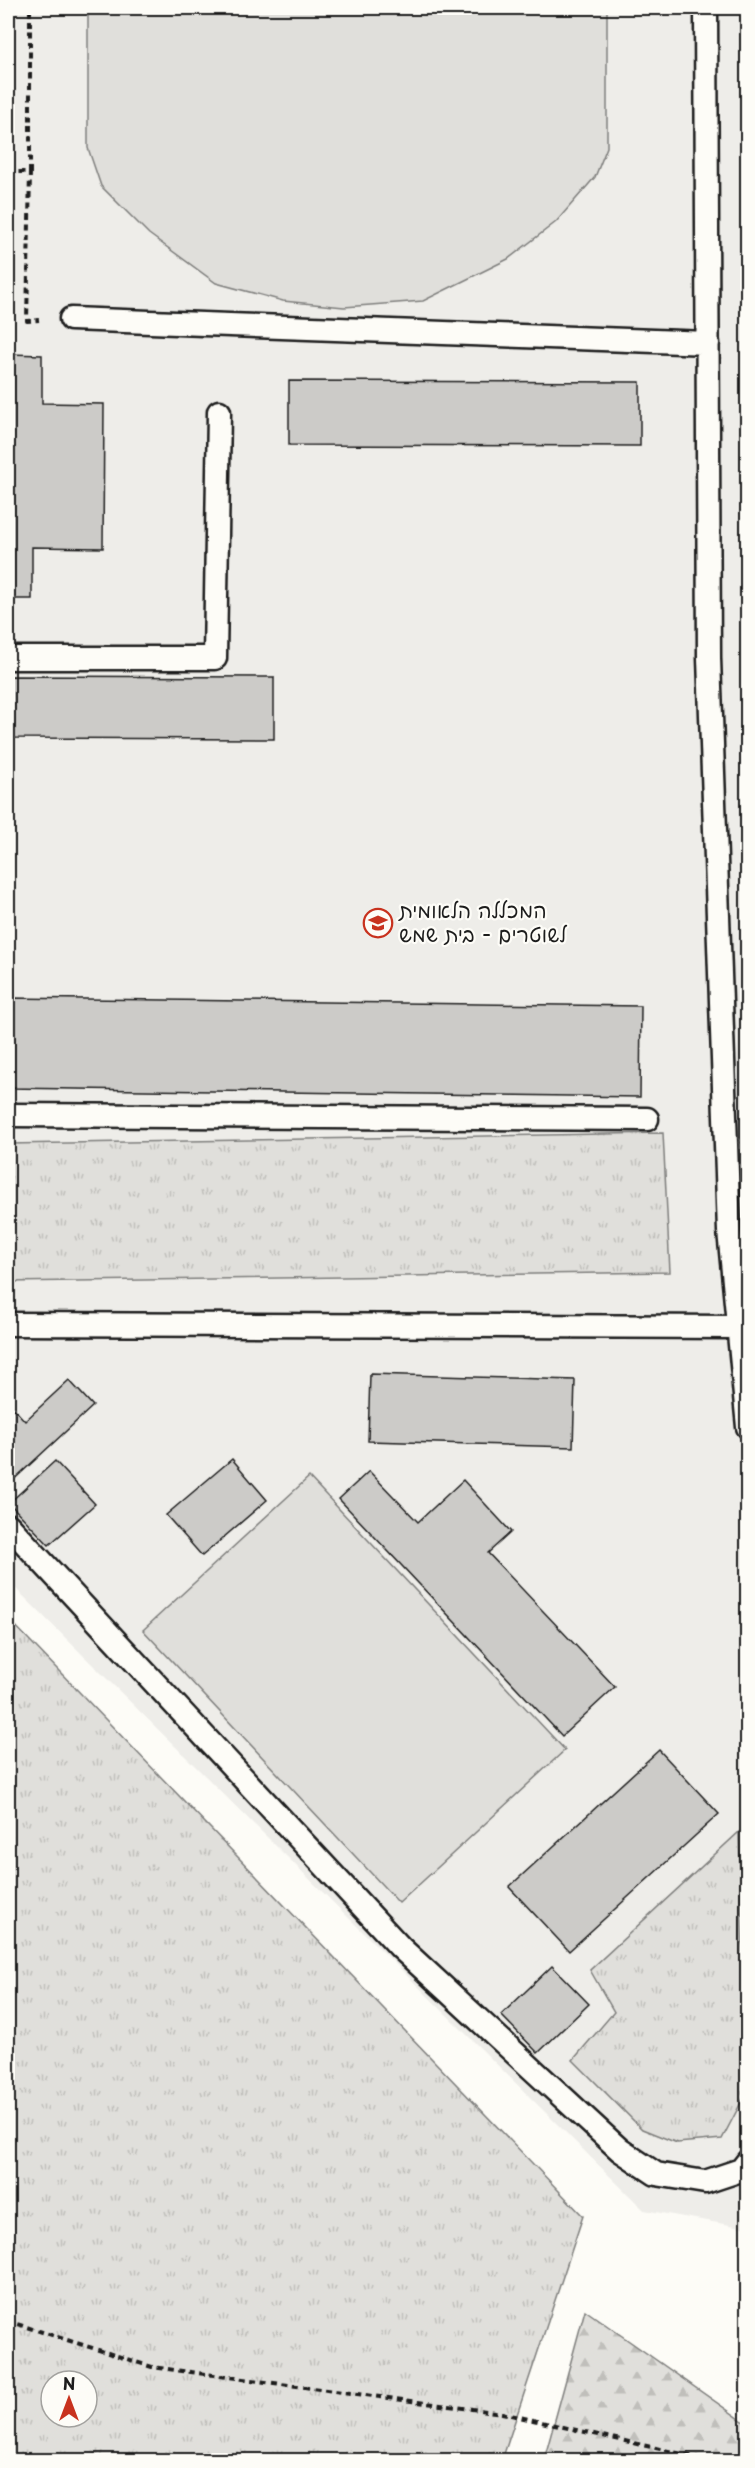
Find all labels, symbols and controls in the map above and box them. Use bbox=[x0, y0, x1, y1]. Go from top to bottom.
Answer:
place label: המכללה הלאומית לשוטרים - בית שמש bbox=[398, 893, 567, 949]
school or university icon: המכללה הלאומית לשוטרים - בית שמש bbox=[362, 907, 394, 939]
north arrow bbox=[39, 2369, 99, 2429]
text: N bbox=[63, 2371, 75, 2395]

